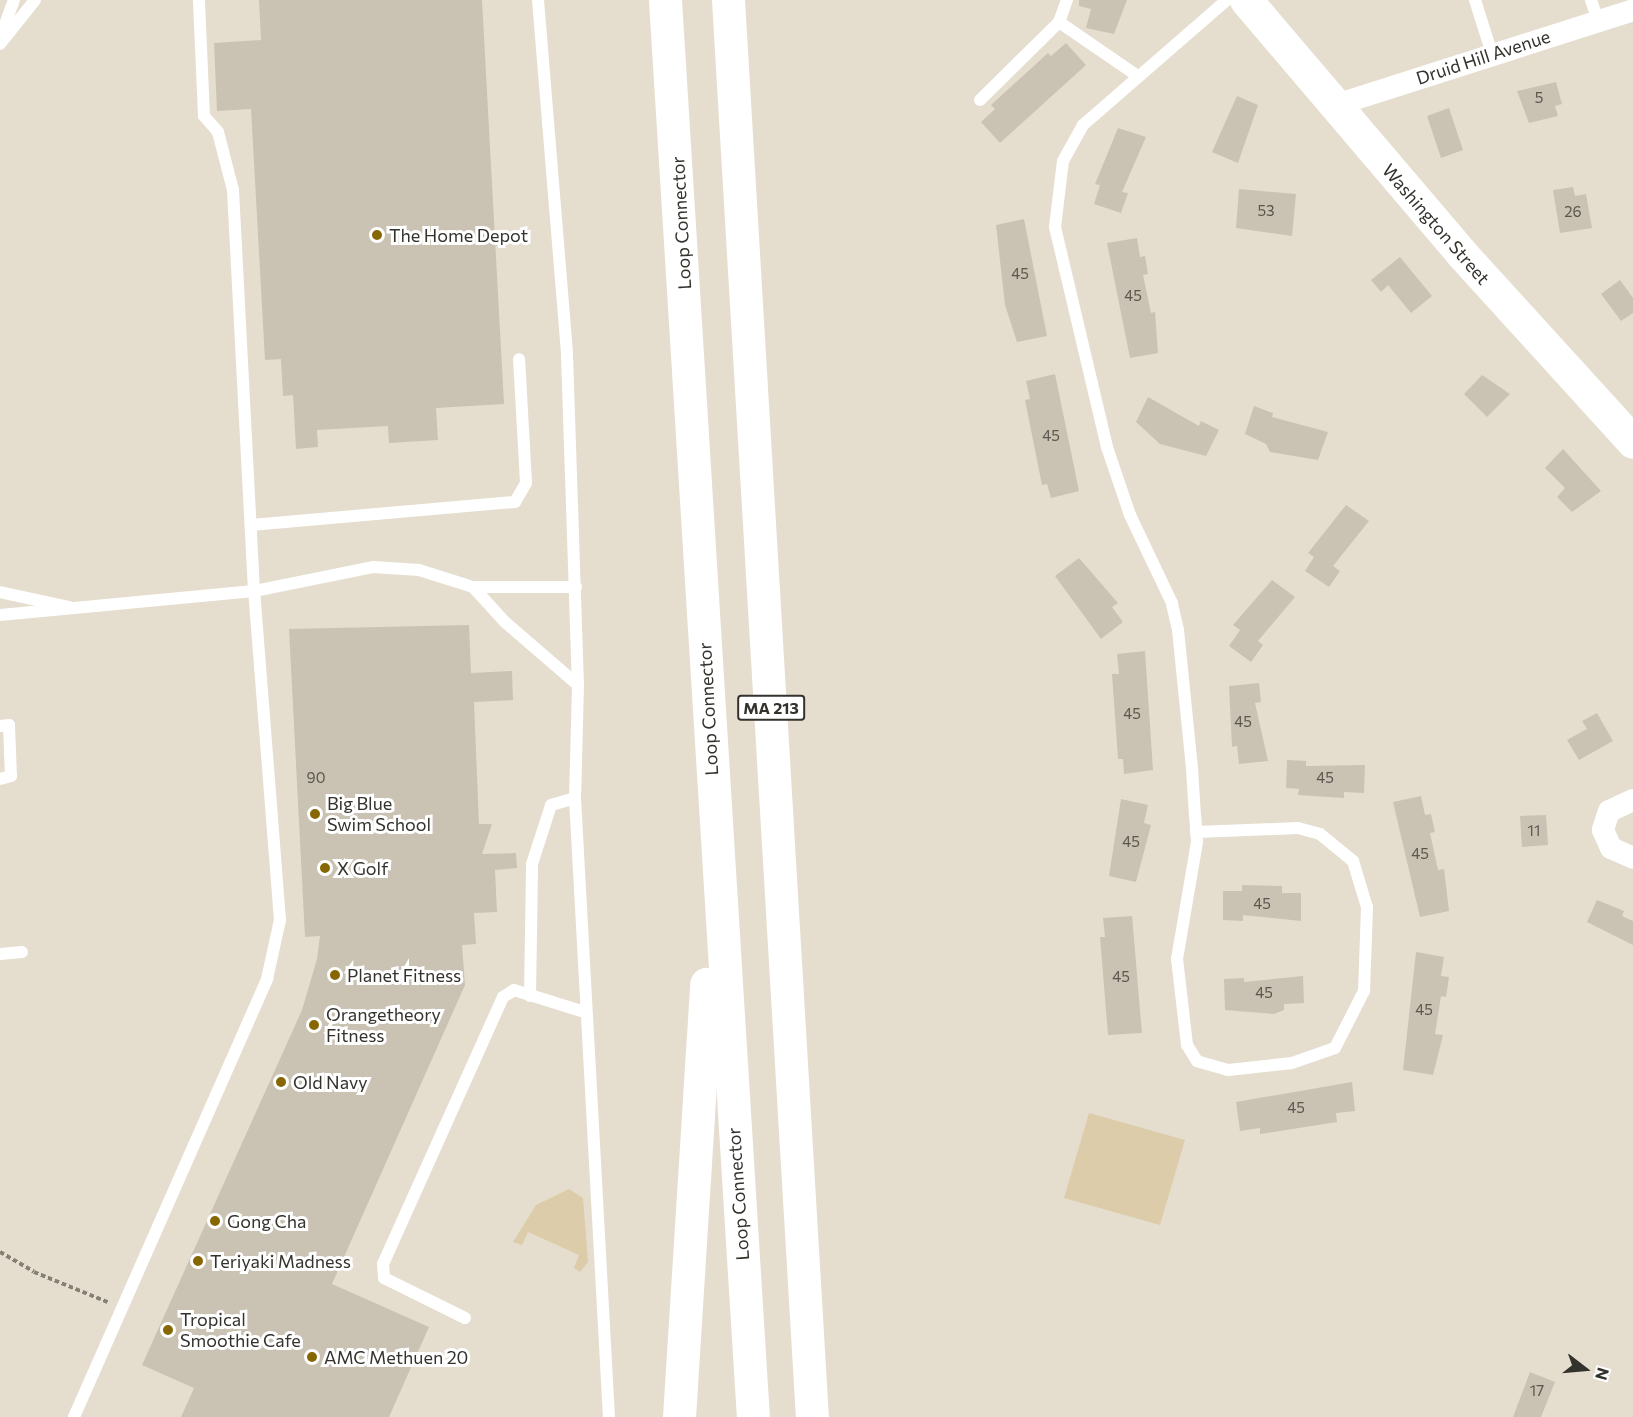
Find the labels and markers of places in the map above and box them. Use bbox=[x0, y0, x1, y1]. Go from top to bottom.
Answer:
place label: The Home Depot bbox=[389, 224, 528, 246]
marker: The Home Depot bbox=[370, 228, 384, 242]
place label: Big Blue Swim School bbox=[327, 793, 431, 836]
marker: Big Blue Swim School bbox=[308, 807, 322, 821]
place label: X Golf bbox=[337, 857, 388, 879]
marker: X Golf bbox=[318, 861, 332, 875]
place label: Planet Fitness bbox=[347, 964, 461, 986]
marker: Planet Fitness bbox=[328, 968, 342, 982]
place label: Orangetheory Fitness bbox=[326, 1004, 441, 1046]
marker: Orangetheory Fitness bbox=[307, 1018, 321, 1032]
place label: Old Navy bbox=[293, 1071, 367, 1093]
marker: Old Navy bbox=[274, 1075, 288, 1089]
place label: Gong Cha bbox=[227, 1210, 307, 1232]
marker: Gong Cha bbox=[208, 1214, 222, 1228]
place label: Teriyaki Madness bbox=[210, 1250, 351, 1272]
marker: Teriyaki Madness bbox=[191, 1254, 205, 1268]
place label: Tropical Smoothie Cafe bbox=[180, 1309, 301, 1352]
marker: Tropical Smoothie Cafe bbox=[161, 1323, 175, 1337]
place label: AMC Methuen 20 bbox=[324, 1346, 468, 1368]
marker: AMC Methuen 20 bbox=[305, 1350, 319, 1364]

